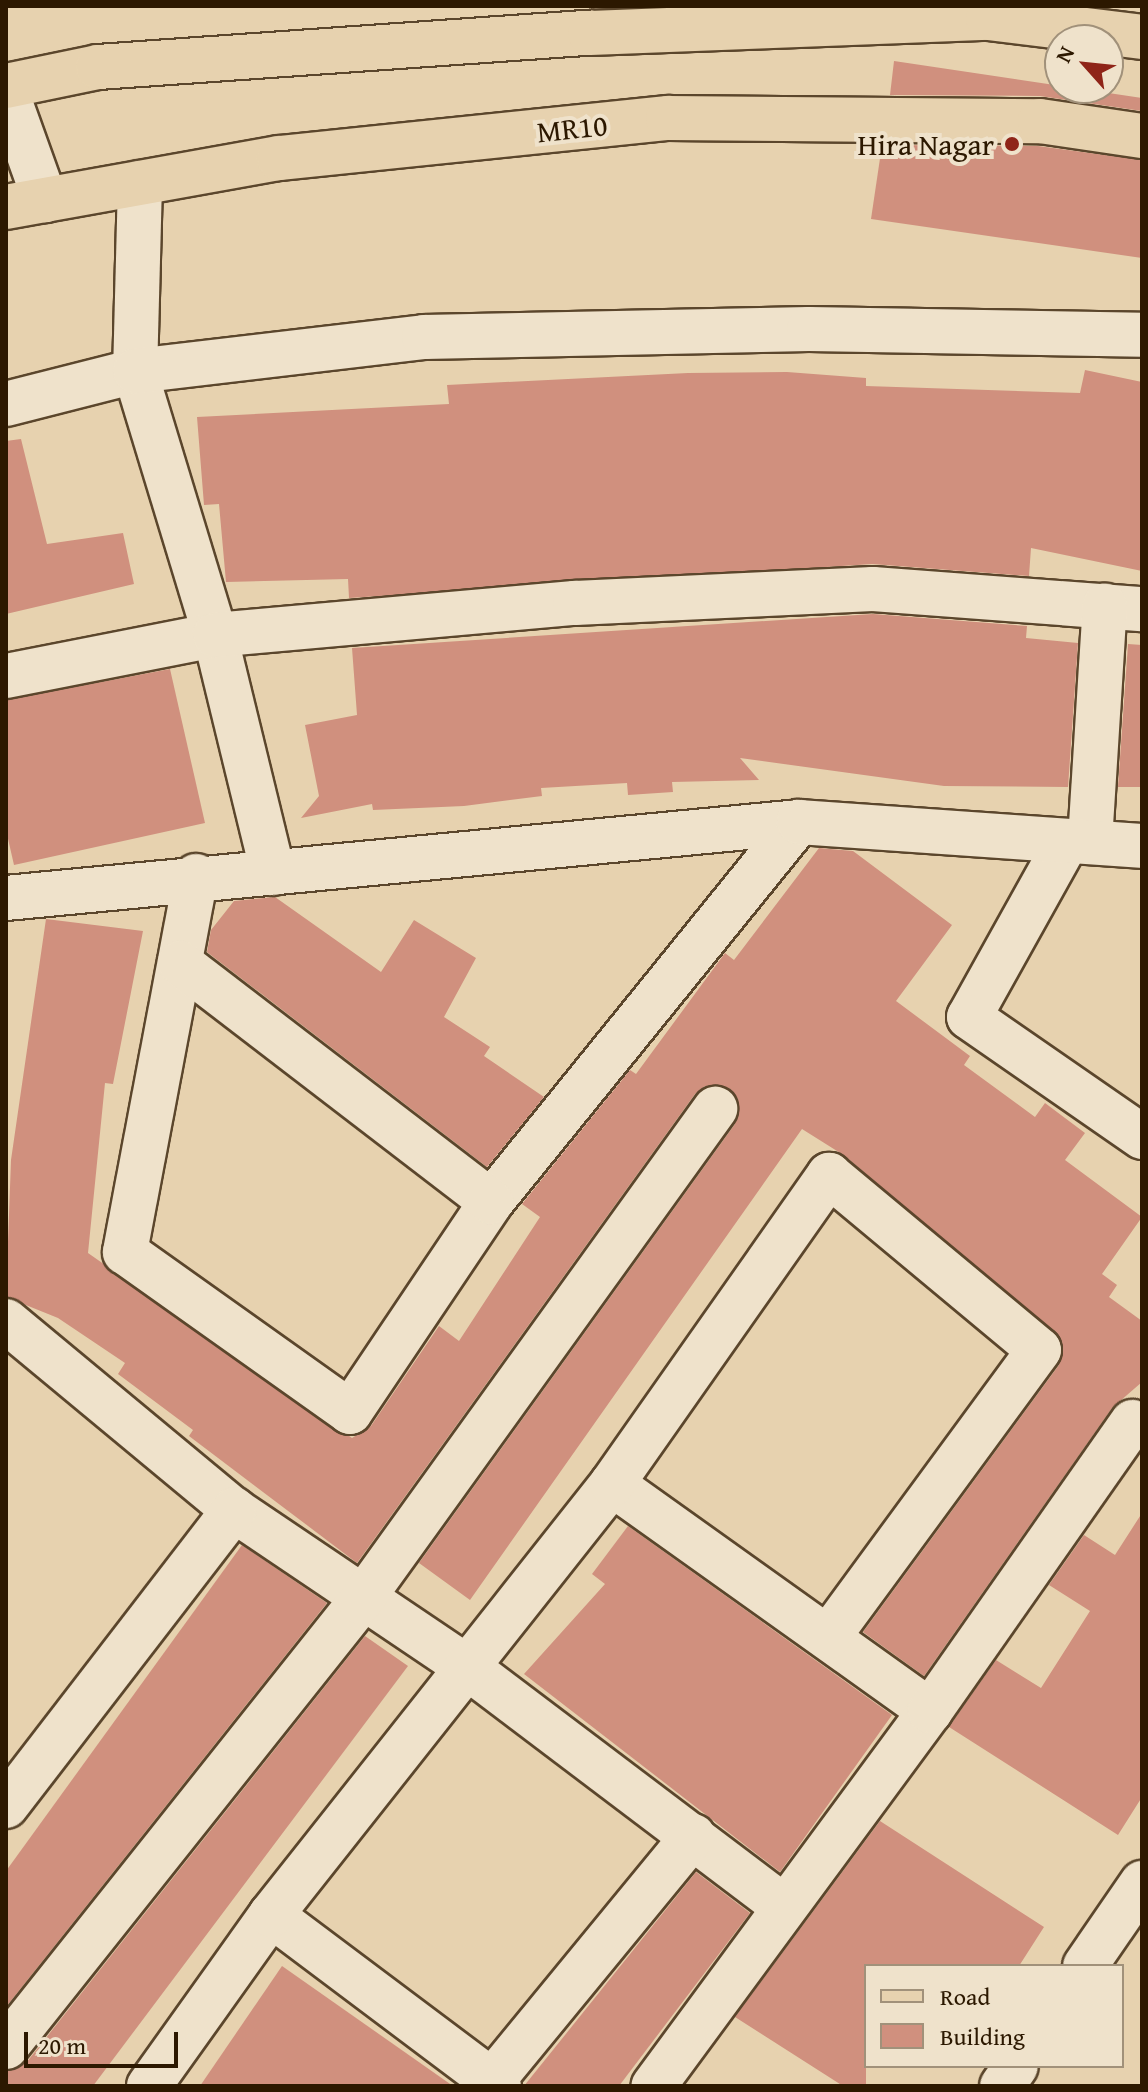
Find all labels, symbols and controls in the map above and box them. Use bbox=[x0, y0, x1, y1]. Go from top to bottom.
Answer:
north arrow bbox=[1044, 24, 1124, 104]
text: N bbox=[1047, 40, 1082, 68]
street label: MR10 bbox=[535, 106, 609, 150]
place label: Hira Nagar bbox=[858, 126, 994, 162]
marker: Hira Nagar bbox=[1001, 133, 1023, 155]
legend bbox=[864, 1964, 1124, 2068]
text: Road bbox=[940, 1979, 990, 2014]
scale bar bbox=[28, 2016, 182, 2066]
text: Building bbox=[940, 2019, 1025, 2054]
text: 20 m bbox=[38, 2028, 86, 2063]

